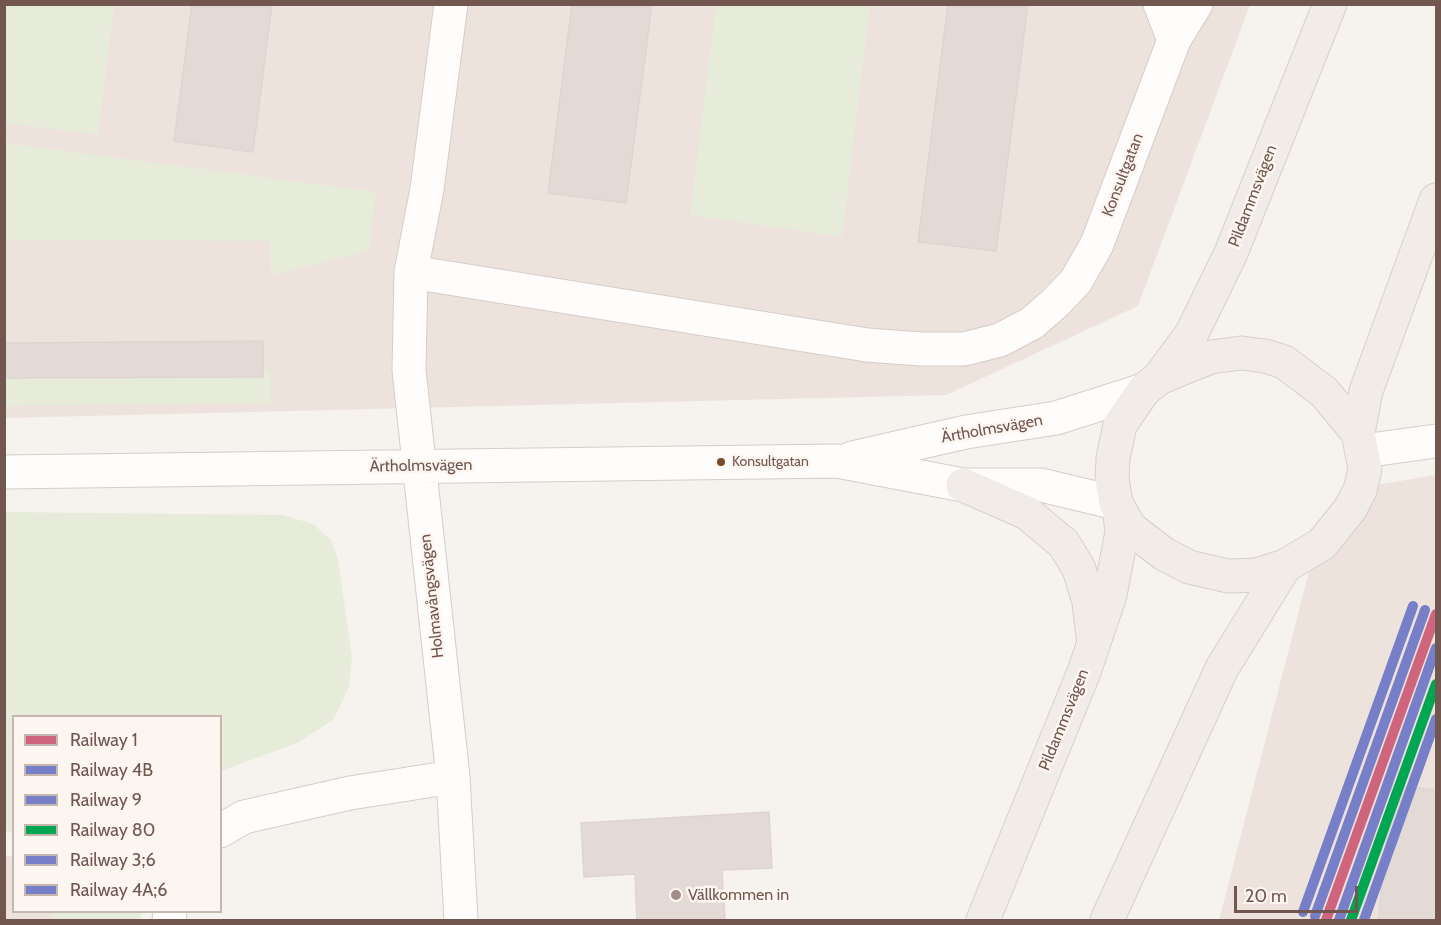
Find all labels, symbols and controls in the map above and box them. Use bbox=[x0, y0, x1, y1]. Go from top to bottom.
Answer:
street label: Konsultgatan bbox=[1098, 131, 1148, 219]
street label: Pildammsvägen bbox=[1225, 142, 1281, 250]
street label: Ärtholmsvägen bbox=[940, 411, 1044, 447]
place label: Konsultgatan bbox=[732, 454, 809, 470]
street label: Ärtholmsvägen bbox=[369, 456, 473, 476]
marker: Konsultgatan bbox=[715, 456, 727, 468]
street label: Holmavångsvägen bbox=[416, 533, 448, 659]
street label: Pildammsvägen bbox=[1035, 666, 1093, 774]
legend bbox=[12, 715, 222, 913]
text: Railway 1 bbox=[70, 729, 138, 751]
text: Railway 4B bbox=[70, 759, 153, 781]
text: Railway 9 bbox=[70, 789, 142, 811]
text: Railway 80 bbox=[70, 819, 155, 841]
text: Railway 3;6 bbox=[70, 849, 156, 871]
scale bar bbox=[1237, 874, 1362, 912]
text: Railway 4A;6 bbox=[70, 879, 167, 901]
place label: Vällkommen in bbox=[688, 885, 789, 905]
text: 20 m bbox=[1245, 885, 1287, 907]
marker: Vällkommen in bbox=[669, 888, 683, 902]

